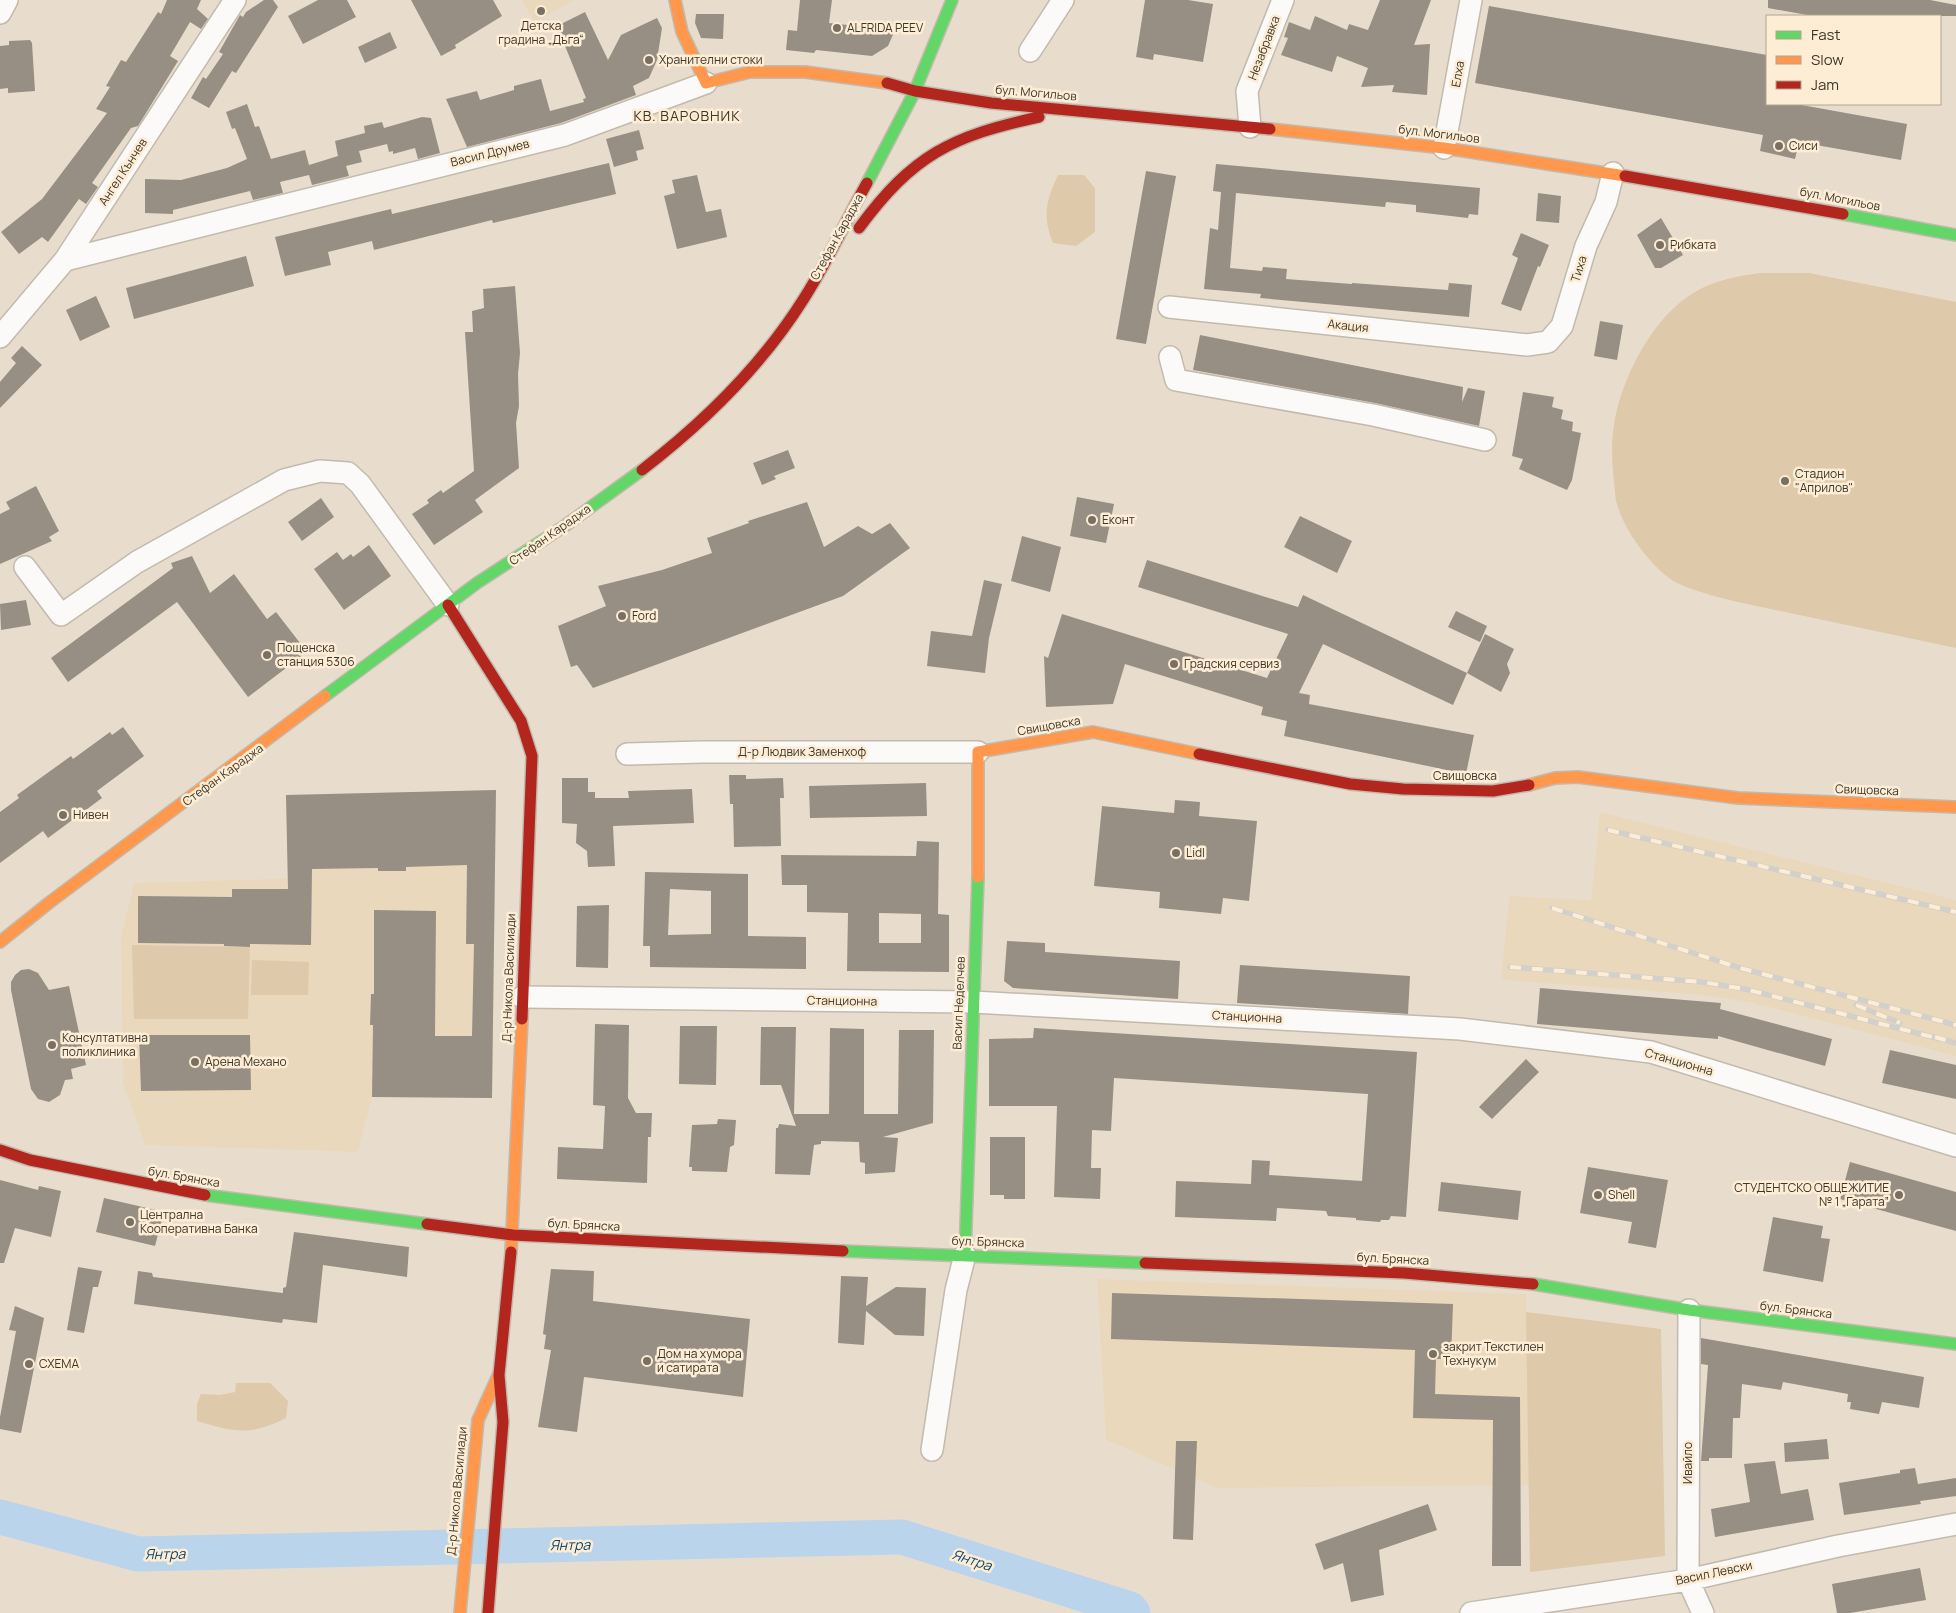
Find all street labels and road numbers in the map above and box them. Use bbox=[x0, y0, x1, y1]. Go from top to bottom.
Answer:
street label: Незабравка bbox=[1243, 13, 1284, 82]
street label: Елха bbox=[1447, 59, 1468, 88]
street label: бул. Могильов bbox=[995, 80, 1078, 105]
street label: бул. Могильов bbox=[1398, 120, 1481, 147]
street label: Ангел Кънчев bbox=[94, 134, 151, 209]
street label: Васил Друмев bbox=[449, 134, 532, 171]
street label: бул. Могильов bbox=[1798, 182, 1882, 215]
street label: Стефан Караджа bbox=[806, 191, 867, 283]
street label: Тиха bbox=[1566, 253, 1591, 284]
street label: Акация bbox=[1327, 315, 1369, 336]
street label: Стефан Караджа bbox=[506, 500, 594, 569]
street label: Свищовска bbox=[1016, 712, 1082, 739]
street label: Стефан Караджа bbox=[179, 739, 267, 810]
street label: Д-р Людвик Заменхоф bbox=[738, 743, 866, 760]
street label: Свищовска bbox=[1433, 767, 1497, 784]
street label: Свищовска bbox=[1835, 780, 1899, 799]
street label: Д-р Никола Василиади bbox=[498, 913, 519, 1043]
street label: Васил Неделчев bbox=[948, 956, 969, 1050]
street label: Станционна bbox=[807, 991, 877, 1010]
street label: Станционна bbox=[1211, 1006, 1283, 1027]
street label: Станционна bbox=[1643, 1044, 1715, 1079]
street label: бул. Брянска bbox=[147, 1162, 221, 1191]
street label: бул. Брянска bbox=[547, 1214, 621, 1235]
street label: бул. Брянска bbox=[951, 1232, 1025, 1251]
street label: бул. Брянска bbox=[1356, 1248, 1430, 1269]
street label: бул. Брянска bbox=[1759, 1297, 1833, 1322]
street label: Д-р Никола Василиади bbox=[442, 1426, 471, 1556]
street label: Ивайло bbox=[1679, 1442, 1696, 1484]
street label: Васил Левски bbox=[1674, 1556, 1754, 1589]

